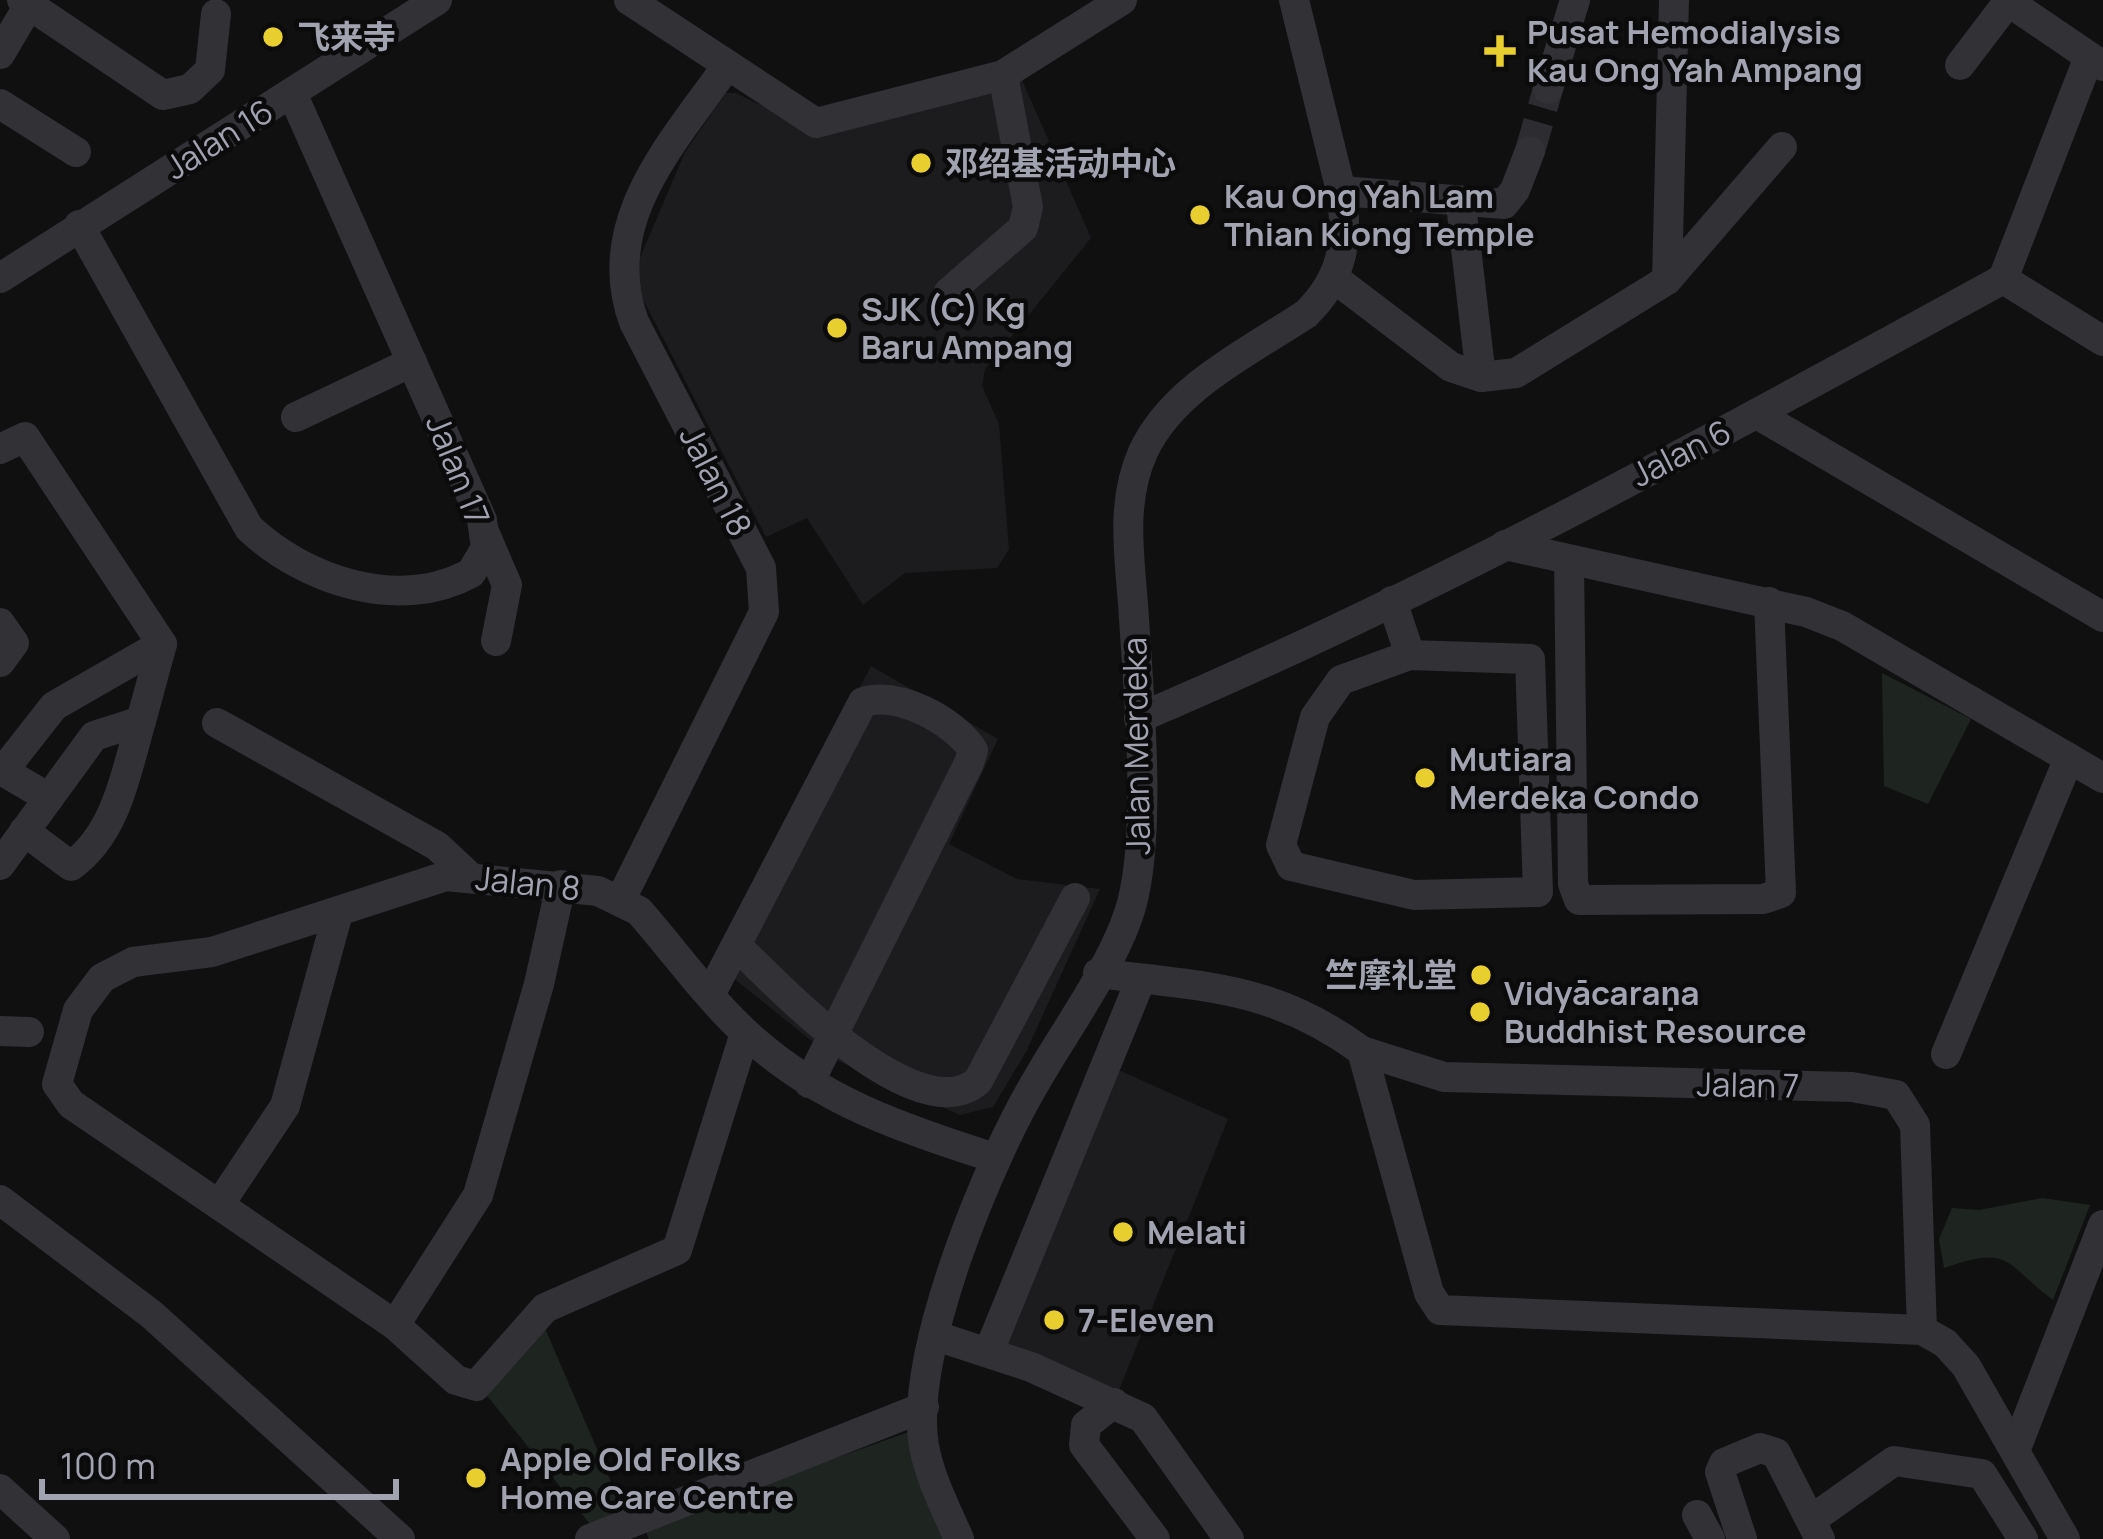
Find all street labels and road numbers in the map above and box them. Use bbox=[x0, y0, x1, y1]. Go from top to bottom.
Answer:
street label: Jalan 16 bbox=[156, 88, 281, 189]
street label: Jalan 17 bbox=[416, 408, 501, 532]
street label: Jalan 6 bbox=[1623, 408, 1738, 497]
street label: Jalan 18 bbox=[670, 418, 763, 544]
street label: Jalan Merdeka bbox=[1111, 637, 1160, 855]
street label: Jalan 8 bbox=[473, 855, 583, 910]
street label: Jalan 7 bbox=[1696, 1061, 1800, 1108]

